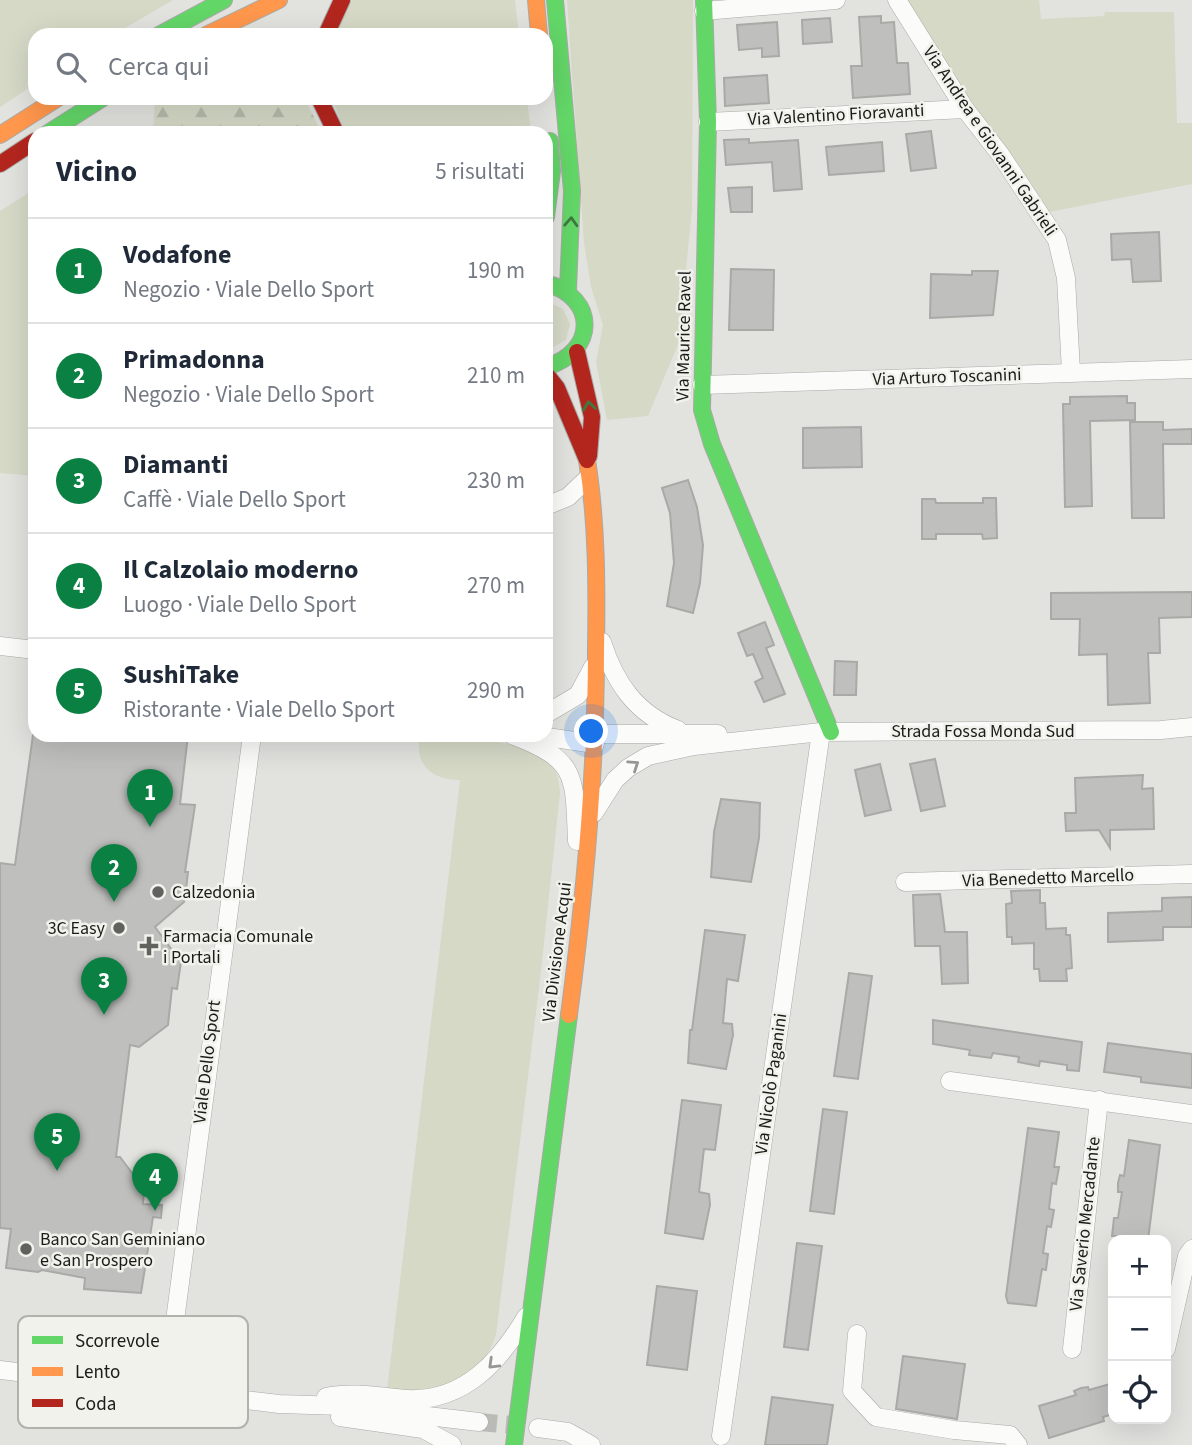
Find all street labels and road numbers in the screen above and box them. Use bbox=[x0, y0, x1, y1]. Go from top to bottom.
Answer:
street label: Via Andrea e Giovanni Gabrieli bbox=[917, 41, 1063, 241]
street label: Via Valentino Fioravanti bbox=[747, 98, 925, 132]
street label: Via Maurice Ravel bbox=[670, 271, 698, 401]
street label: Via Arturo Toscanini bbox=[872, 362, 1022, 392]
street label: Strada Fossa Monda Sud bbox=[891, 719, 1075, 744]
street label: Via Benedetto Marcello bbox=[961, 863, 1135, 893]
street label: Via Divisione Acqui bbox=[536, 881, 578, 1023]
street label: Viale Dello Sport bbox=[187, 999, 227, 1125]
street label: Via Nicolò Paganini bbox=[749, 1012, 793, 1156]
street label: Via Saverio Mercadante bbox=[1063, 1136, 1107, 1312]

